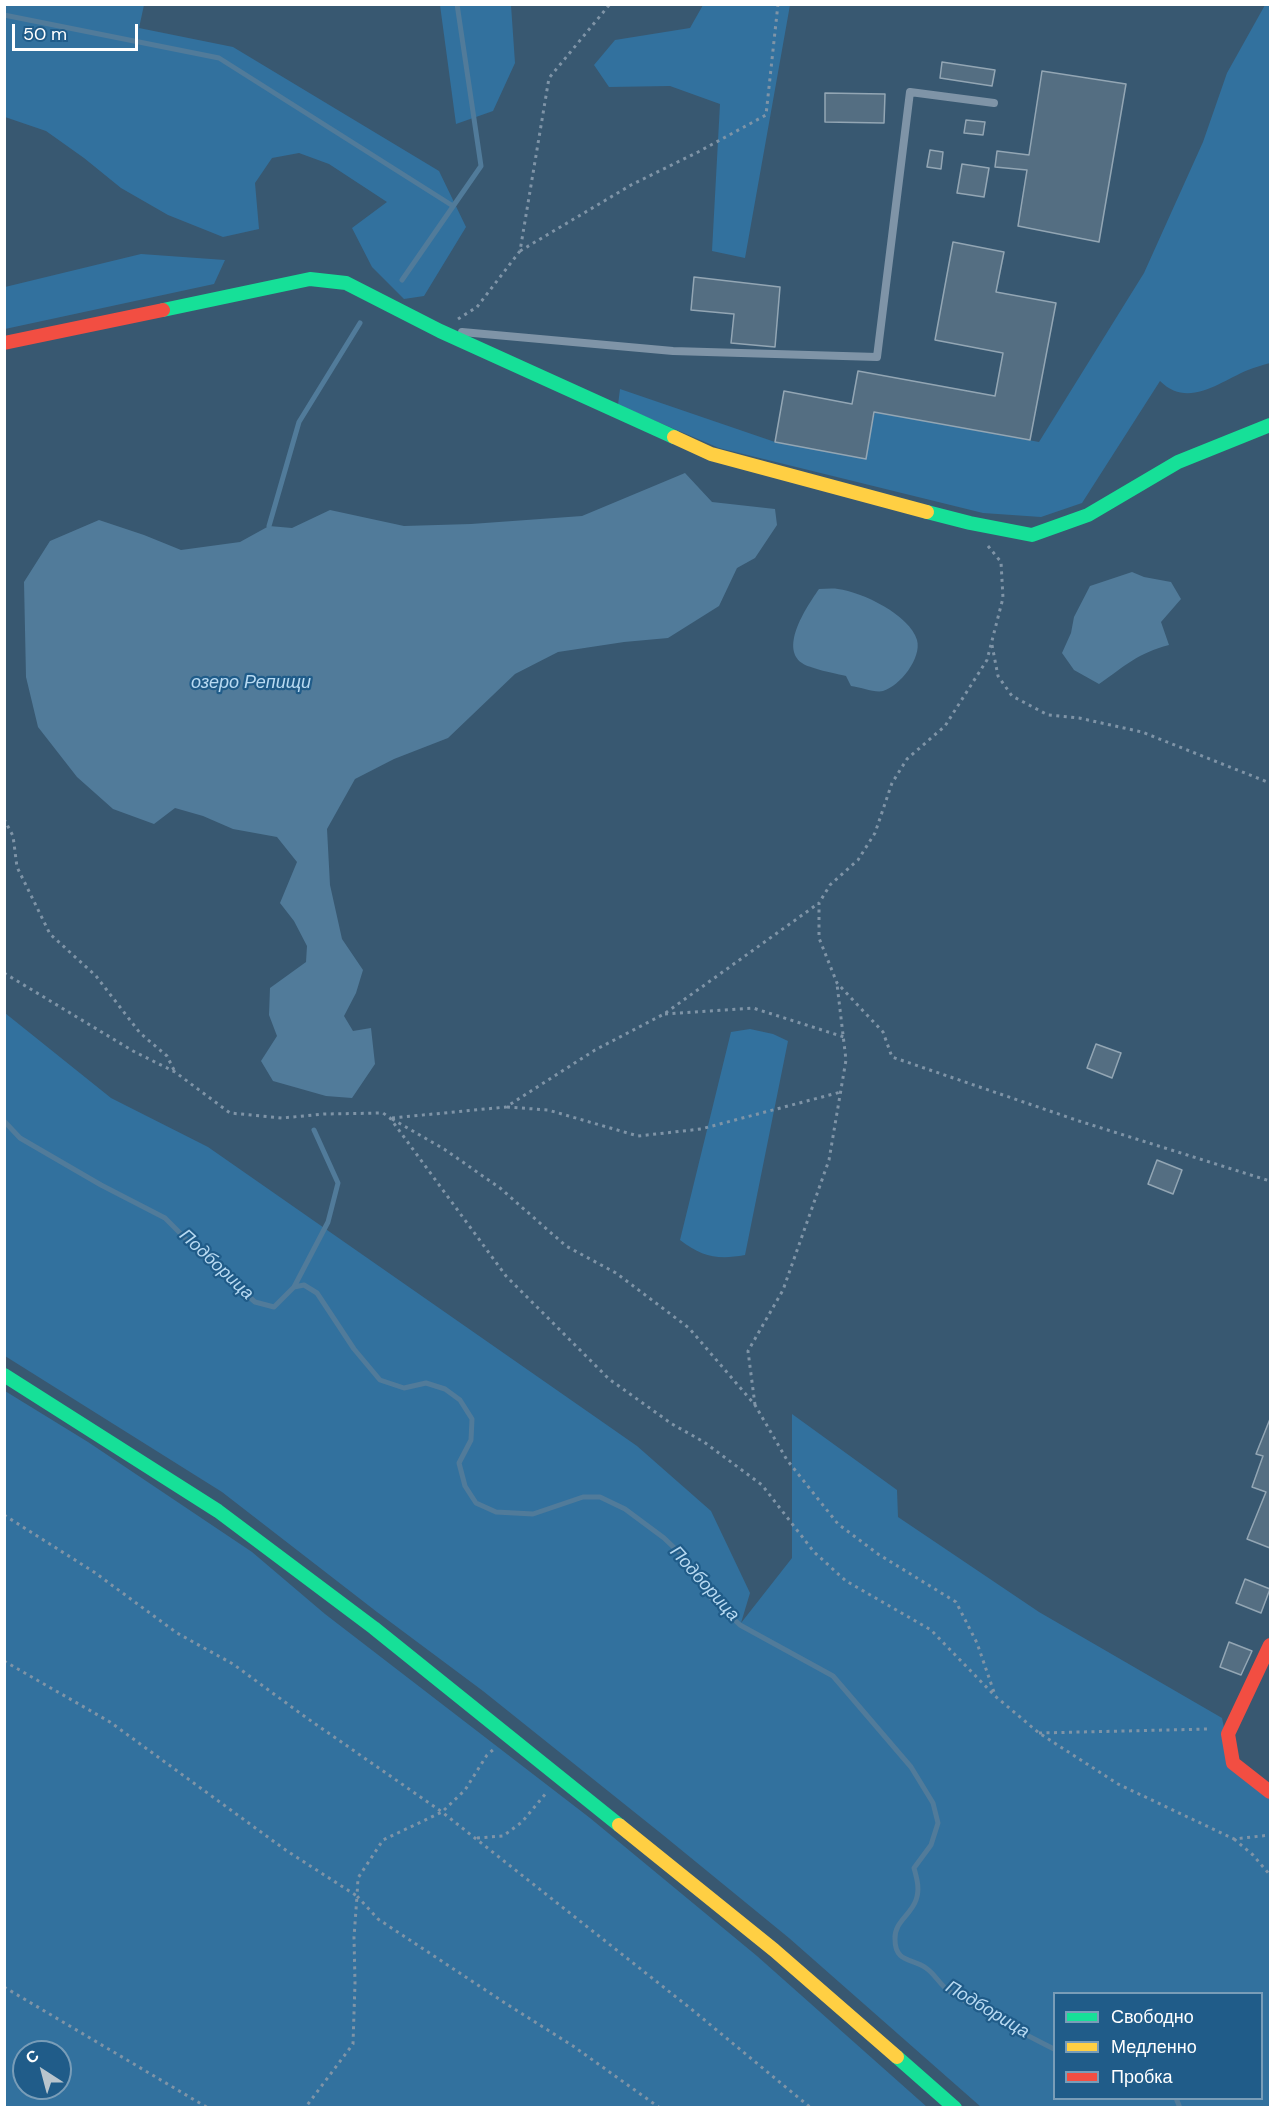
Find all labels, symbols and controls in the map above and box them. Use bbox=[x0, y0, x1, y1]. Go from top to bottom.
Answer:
scale bar bbox=[15, 12, 141, 50]
text: 50 m bbox=[23, 22, 67, 46]
water label: озеро Репищи bbox=[191, 672, 311, 694]
water label: Подборица bbox=[174, 1225, 258, 1305]
water label: Подборица bbox=[665, 1542, 743, 1626]
water label: Подборица bbox=[941, 1977, 1033, 2043]
legend bbox=[1053, 1992, 1263, 2100]
text: Свободно bbox=[1111, 2005, 1194, 2029]
text: Медленно bbox=[1111, 2035, 1197, 2059]
north arrow bbox=[12, 2040, 72, 2100]
text: С bbox=[21, 2045, 43, 2069]
text: Пробка bbox=[1111, 2065, 1173, 2089]

